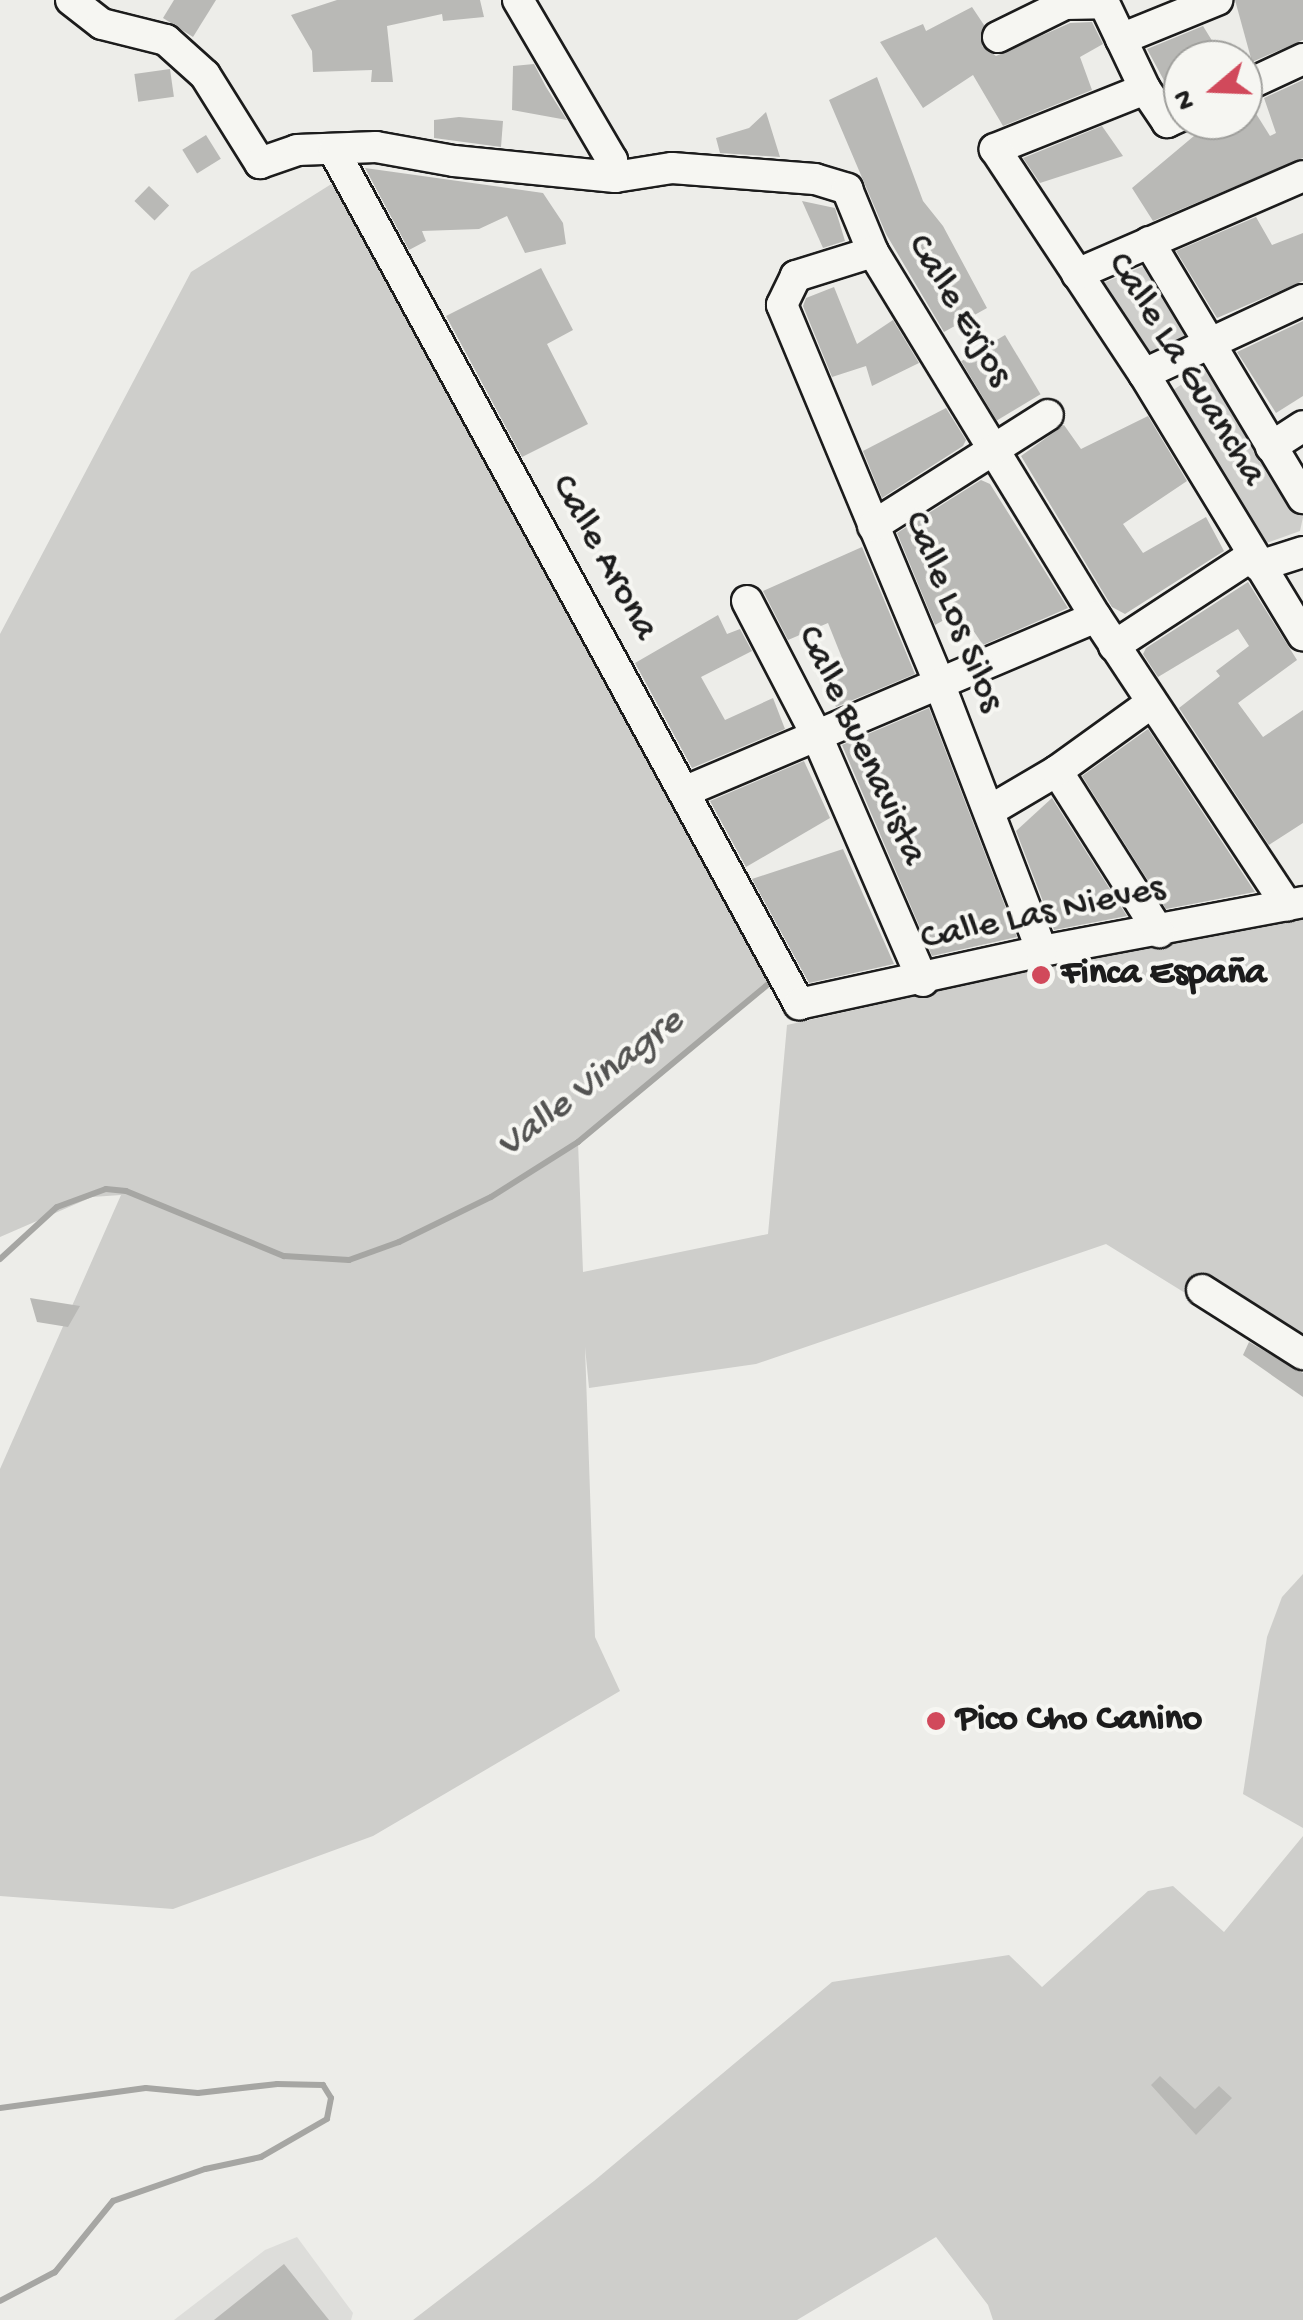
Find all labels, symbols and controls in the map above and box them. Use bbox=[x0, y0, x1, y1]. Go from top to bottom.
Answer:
north arrow bbox=[1163, 40, 1263, 140]
text: N bbox=[1167, 85, 1205, 113]
street label: Calle Erjos bbox=[895, 227, 1021, 395]
street label: Calle La Guancha bbox=[1095, 245, 1275, 495]
street label: Calle Arona bbox=[539, 467, 667, 649]
street label: Calle Los Silos bbox=[891, 505, 1013, 719]
street label: Calle Buenavista bbox=[785, 619, 935, 873]
street label: Calle Las Nieves bbox=[917, 867, 1169, 963]
place label: Finca España bbox=[1061, 952, 1266, 998]
marker: Finca España bbox=[1030, 964, 1052, 986]
water label: Valle Vinagre bbox=[488, 999, 694, 1171]
place label: Pico Cho Canino bbox=[956, 1698, 1202, 1744]
marker: Pico Cho Canino bbox=[925, 1710, 947, 1732]

